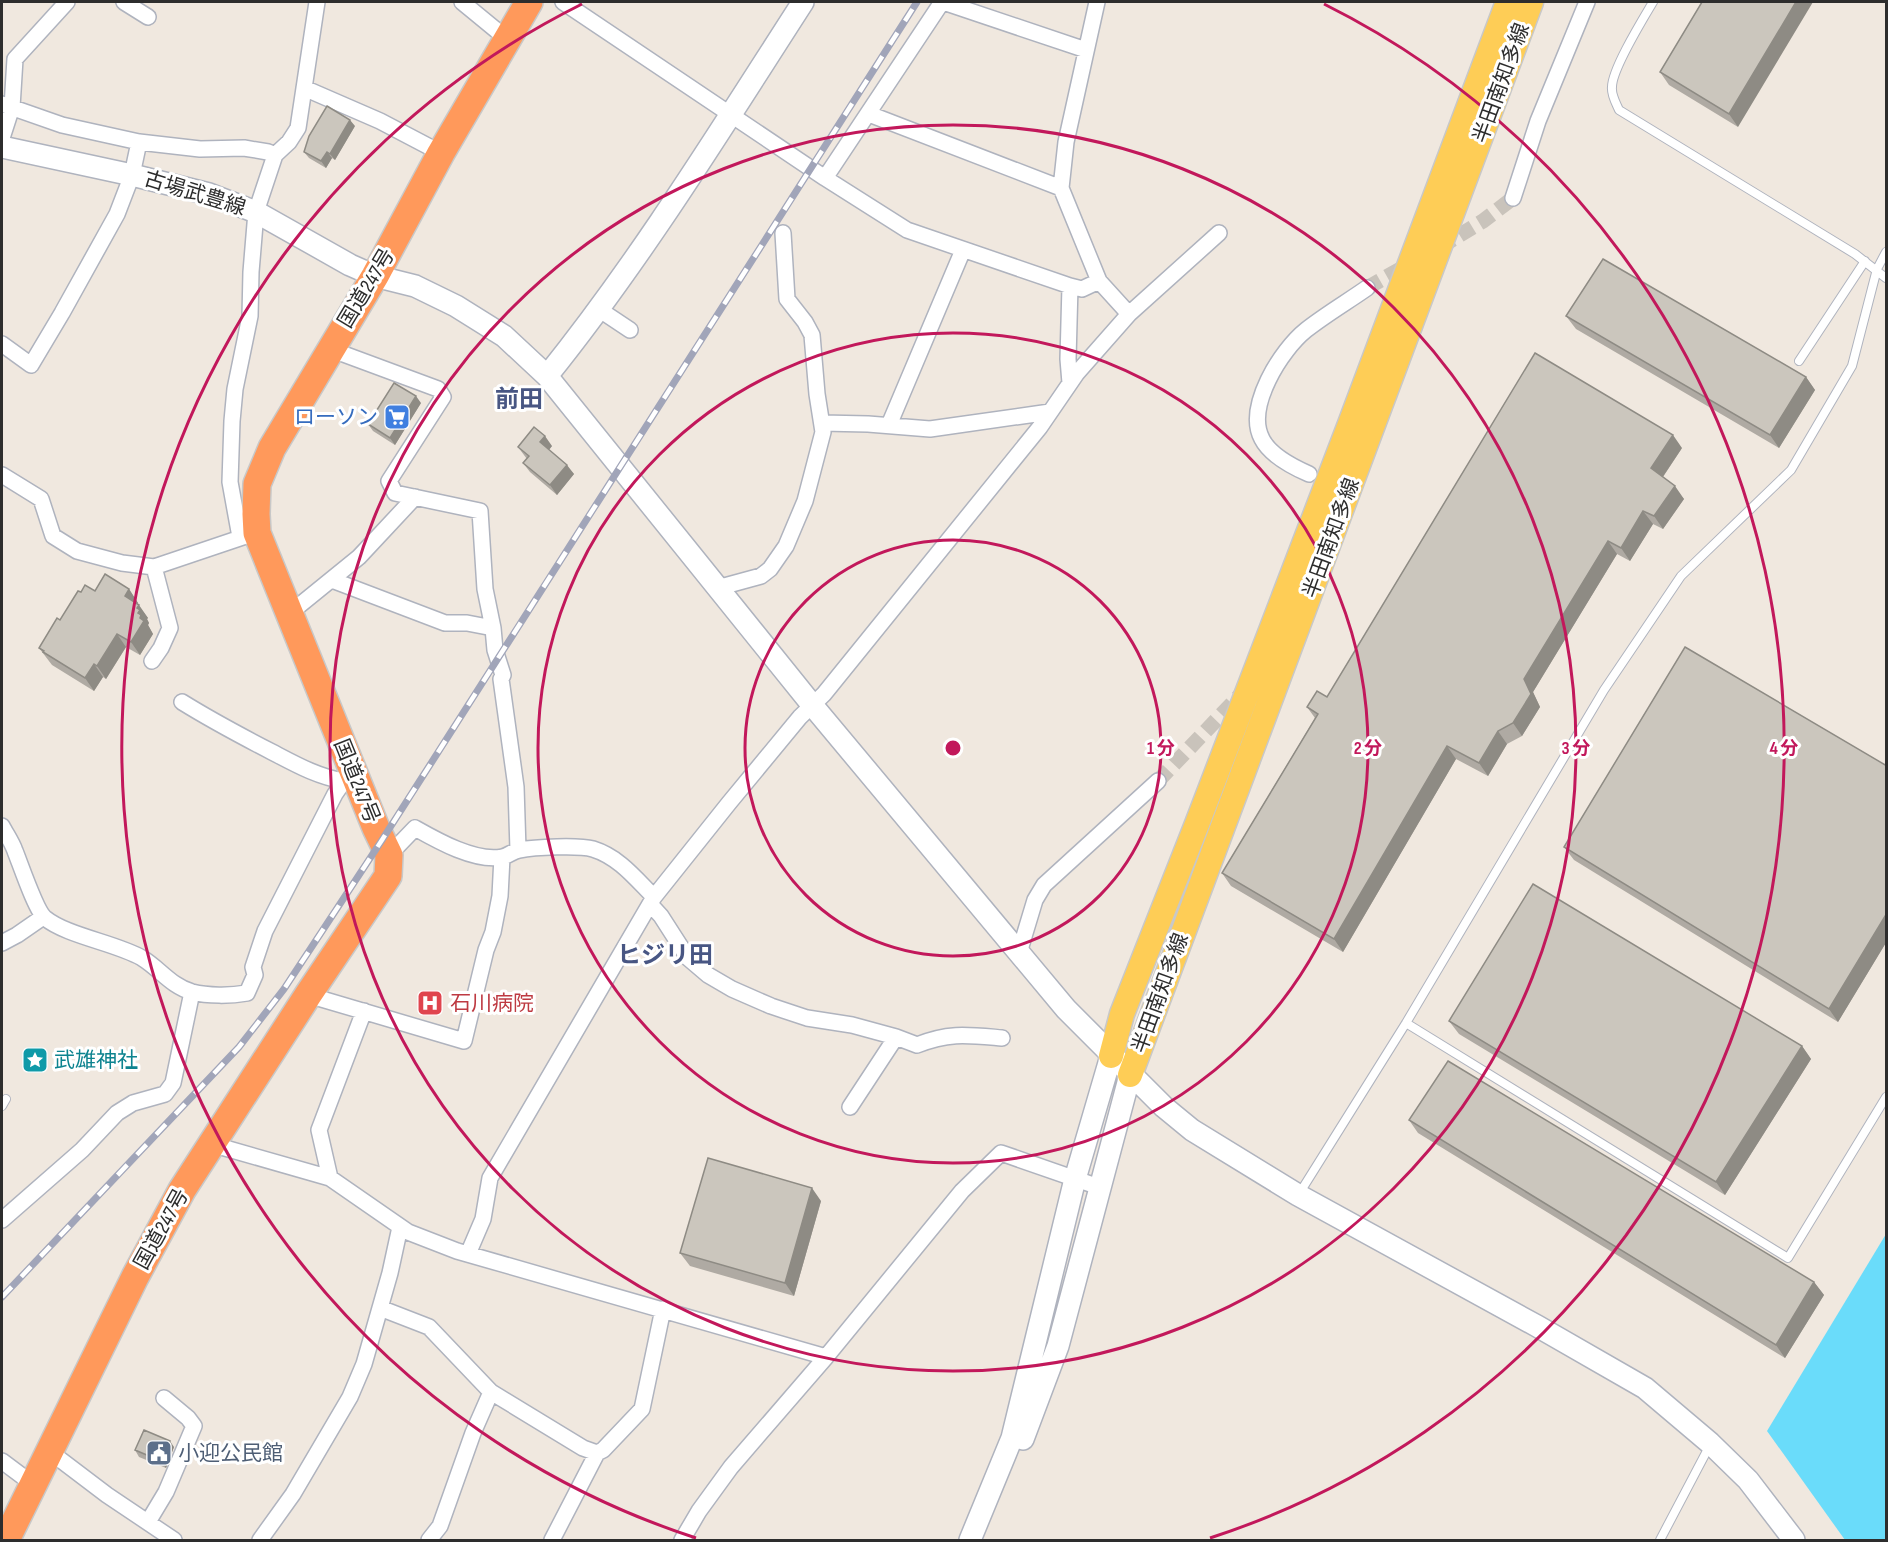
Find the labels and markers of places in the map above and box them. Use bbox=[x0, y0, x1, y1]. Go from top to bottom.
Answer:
supermarket icon: ローソン bbox=[382, 402, 412, 432]
place label: ローソン bbox=[294, 405, 378, 430]
centre of rings bbox=[943, 738, 963, 758]
hospital icon: 石川病院 bbox=[415, 988, 445, 1018]
place label: 石川病院 bbox=[450, 991, 534, 1016]
place icon: 武雄神社 bbox=[20, 1045, 50, 1075]
place label: 武雄神社 bbox=[54, 1048, 138, 1073]
public building icon: 小迎公民館 bbox=[144, 1438, 174, 1468]
place label: 小迎公民館 bbox=[178, 1441, 283, 1466]

